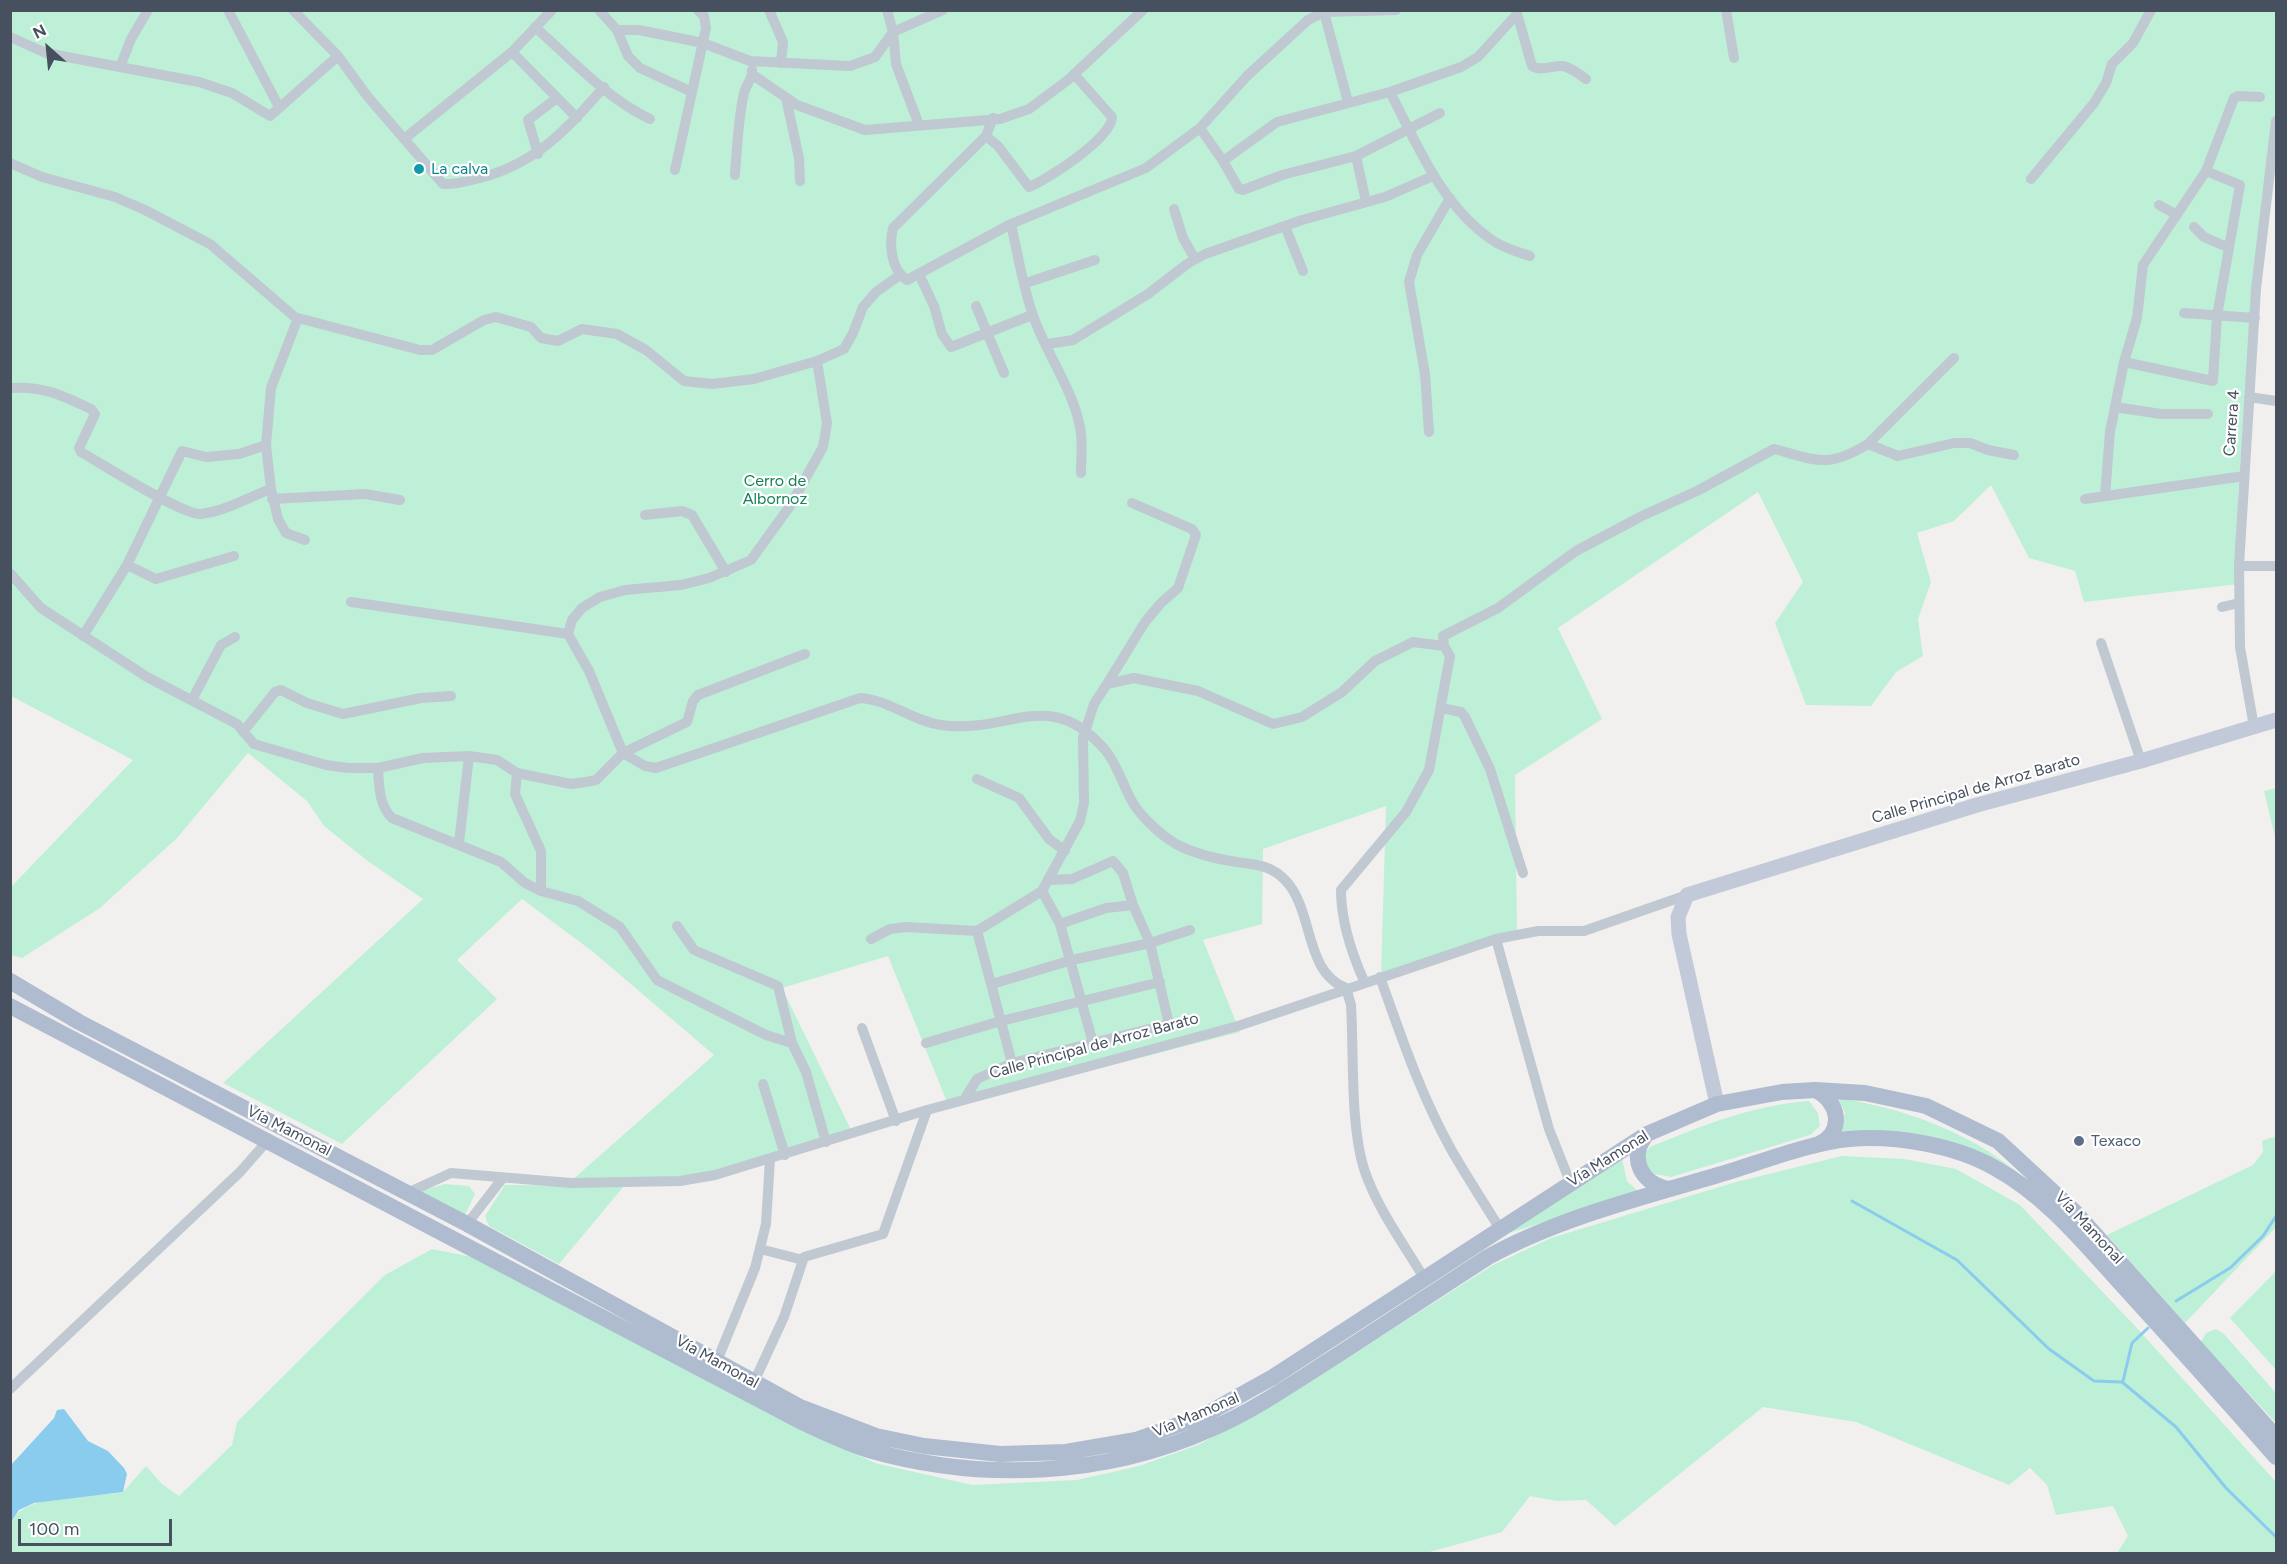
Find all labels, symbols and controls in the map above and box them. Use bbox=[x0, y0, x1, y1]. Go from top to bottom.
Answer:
north arrow bbox=[18, 18, 78, 78]
text: N bbox=[30, 20, 49, 43]
place label: La calva bbox=[431, 159, 488, 179]
marker: La calva bbox=[412, 162, 426, 176]
street label: Carrera 4 bbox=[2220, 389, 2244, 457]
park label: Cerro de Albornoz bbox=[743, 471, 807, 509]
street label: Calle Principal de Arroz Barato bbox=[1870, 750, 2082, 828]
street label: Calle Principal de Arroz Barato bbox=[987, 1009, 1201, 1083]
street label: Vía Mamonal bbox=[244, 1102, 334, 1160]
street label: Vía Mamonal bbox=[1564, 1126, 1652, 1192]
place label: Texaco bbox=[2091, 1131, 2141, 1151]
marker: Texaco bbox=[2072, 1134, 2086, 1148]
street label: Vía Mamonal bbox=[2051, 1188, 2127, 1268]
street label: Vía Mamonal bbox=[672, 1331, 762, 1393]
street label: Vía Mamonal bbox=[1150, 1388, 1242, 1442]
scale bar bbox=[21, 1507, 176, 1545]
text: 100 m bbox=[29, 1518, 79, 1540]

